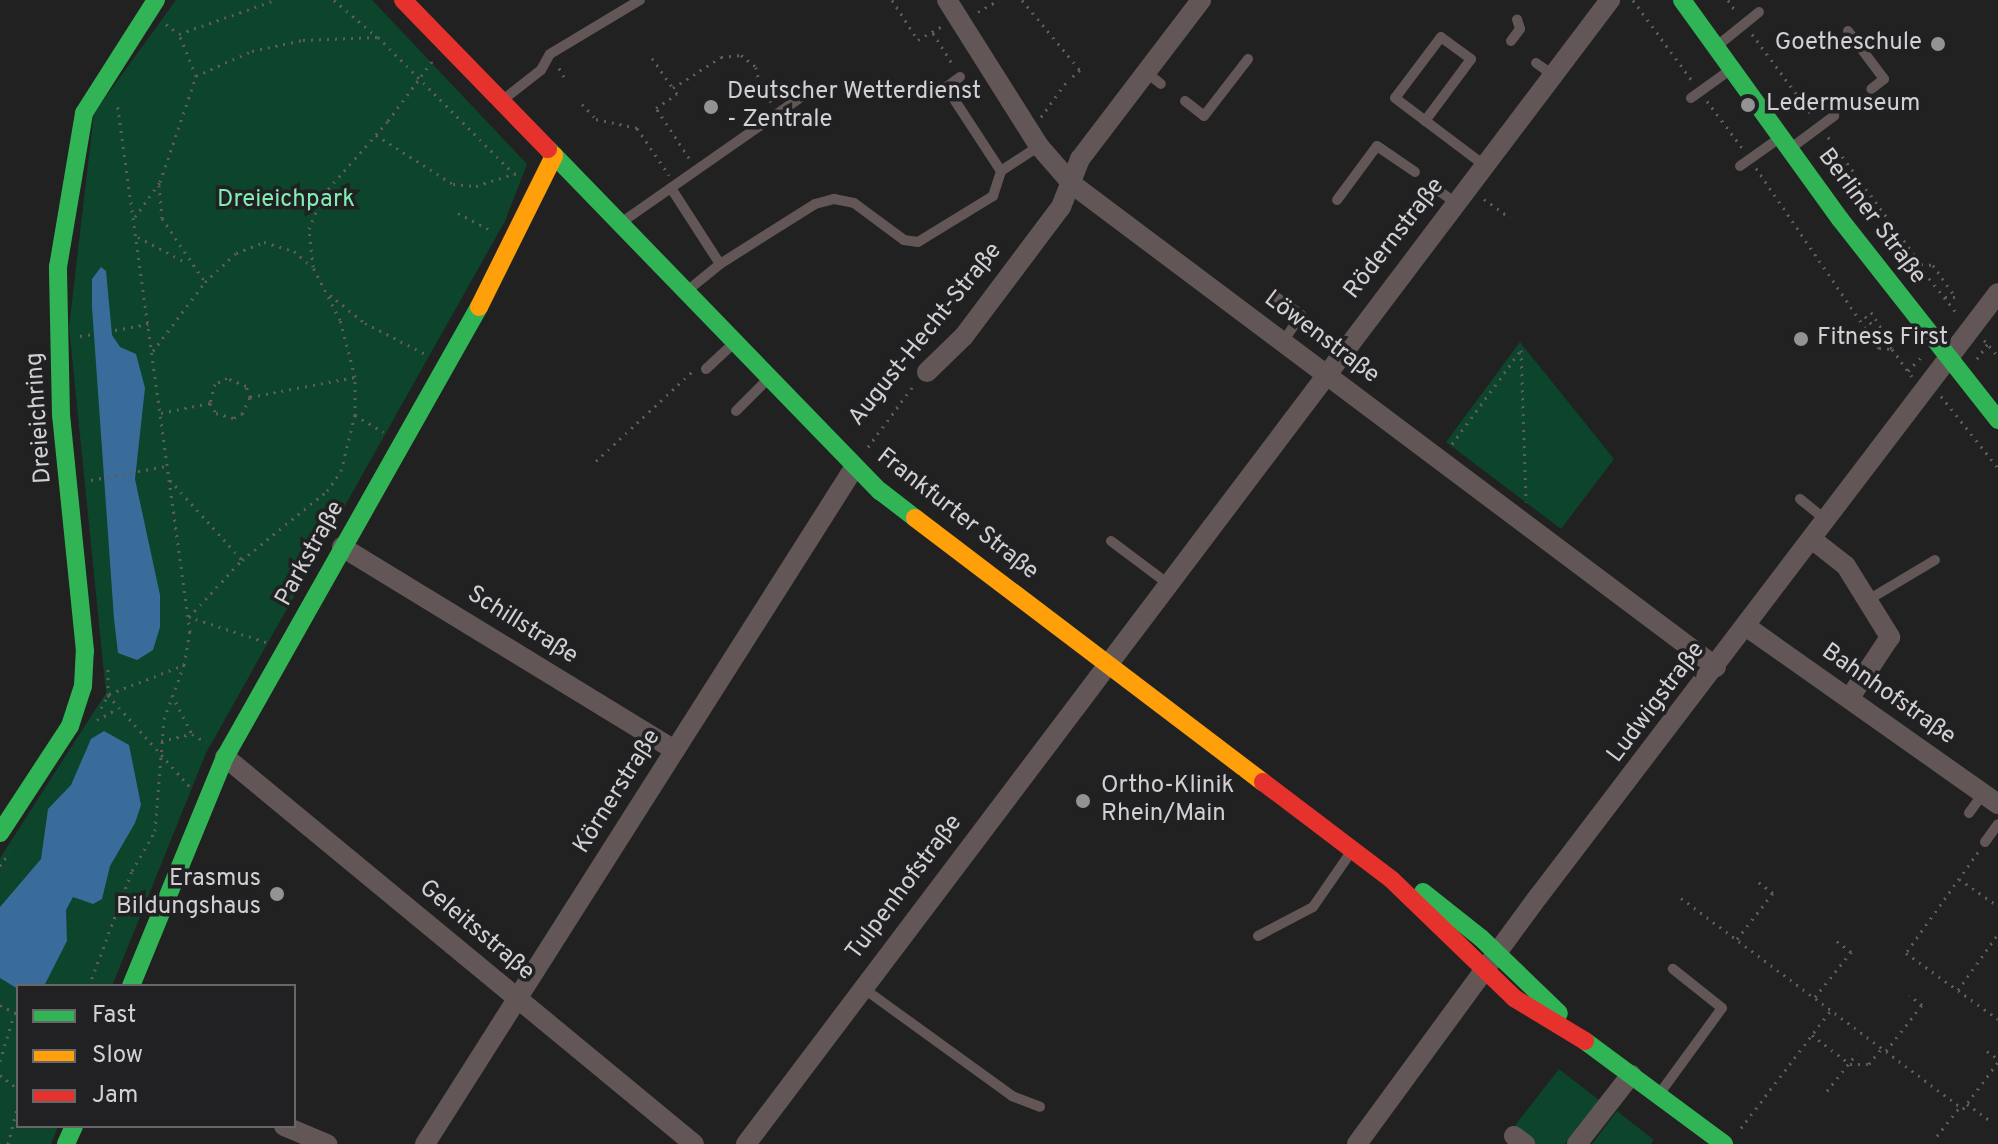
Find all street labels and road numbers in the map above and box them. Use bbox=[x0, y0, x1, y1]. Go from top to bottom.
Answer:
street label: Berliner Straße bbox=[1811, 143, 1931, 291]
street label: Rödernstraße bbox=[1339, 173, 1451, 305]
street label: August-Hecht-Straße bbox=[843, 238, 1009, 432]
street label: Löwenstraße bbox=[1258, 285, 1384, 391]
street label: Dreieichring bbox=[21, 351, 59, 485]
street label: Frankfurter Straße bbox=[870, 443, 1044, 587]
street label: Parkstraße bbox=[270, 496, 352, 612]
street label: Schillstraße bbox=[461, 581, 583, 671]
street label: Ludwigstraße bbox=[1602, 637, 1712, 769]
street label: Bahnhofstraße bbox=[1815, 638, 1961, 752]
street label: Körnerstraße bbox=[568, 725, 668, 859]
street label: Tulpenhofstraße bbox=[841, 810, 969, 966]
street label: Geleitsstraße bbox=[413, 874, 539, 988]

